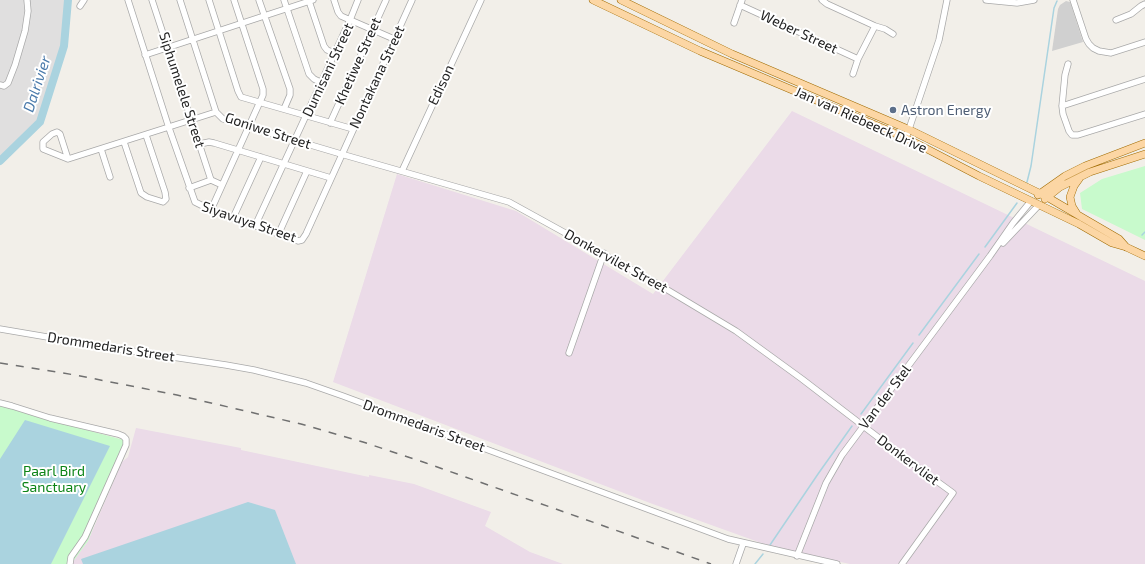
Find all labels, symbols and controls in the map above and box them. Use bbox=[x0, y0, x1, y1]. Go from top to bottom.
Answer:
street label: Weber Street bbox=[758, 7, 840, 57]
street label: Khetiwe Street bbox=[331, 15, 385, 107]
street label: Dumisani Street bbox=[299, 20, 357, 120]
street label: Nontakana Street bbox=[346, 23, 408, 131]
street label: Siphumelele Street bbox=[155, 30, 209, 150]
water label: Dalrivier bbox=[19, 54, 55, 114]
street label: Edison bbox=[424, 62, 458, 108]
street label: Jan van Riebeeck Drive bbox=[792, 83, 930, 157]
place label: Astron Energy bbox=[901, 102, 991, 118]
marker: Astron Energy bbox=[888, 105, 898, 115]
street label: Goniwe Street bbox=[223, 109, 313, 153]
street label: Siyavuya Street bbox=[200, 198, 298, 246]
street label: Donkervilet Street bbox=[561, 226, 671, 296]
street label: Drommedaris Street bbox=[46, 329, 176, 365]
street label: Van der Stel bbox=[855, 362, 915, 432]
street label: Drommedaris Street bbox=[361, 396, 487, 456]
street label: Donkervliet bbox=[874, 431, 942, 489]
park label: Paarl Bird Sanctuary bbox=[22, 463, 86, 496]

